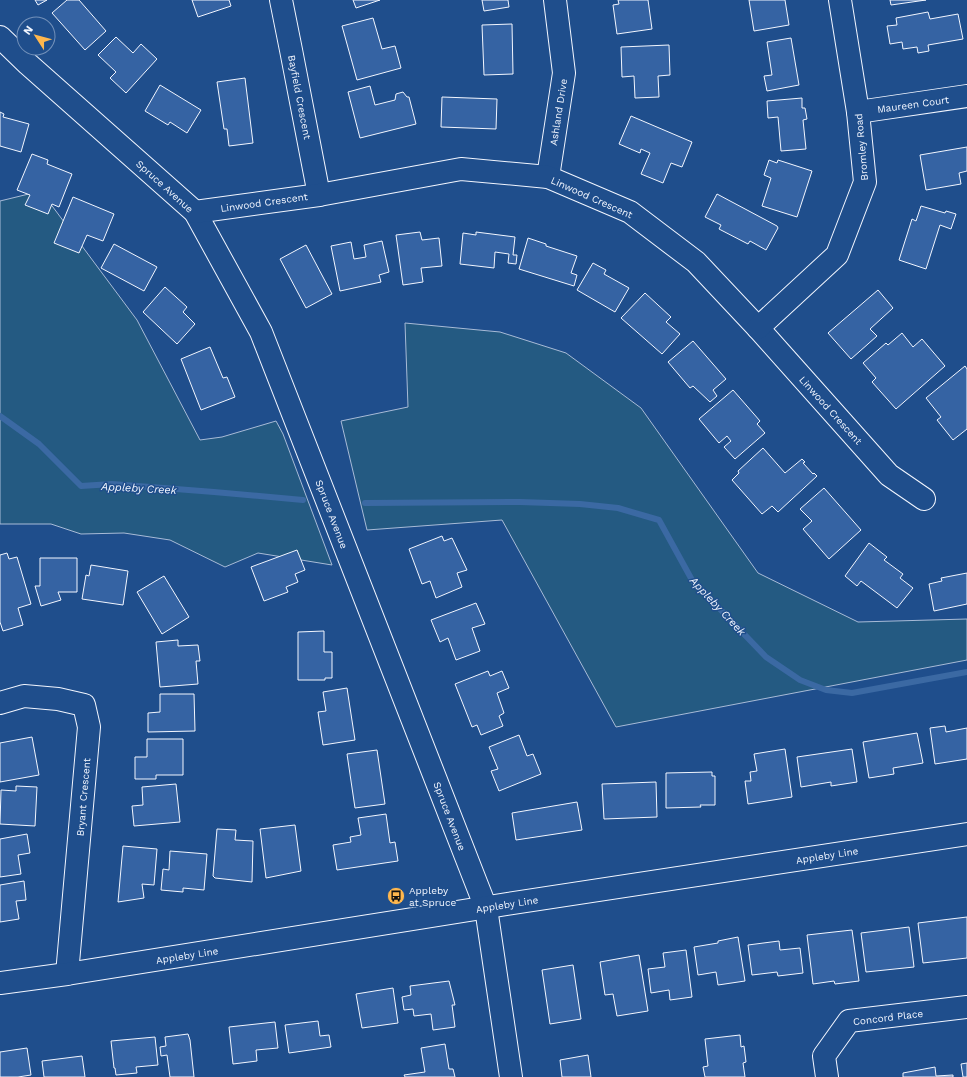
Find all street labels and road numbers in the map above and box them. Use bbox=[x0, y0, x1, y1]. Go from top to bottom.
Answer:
street label: Bayfield Crescent bbox=[286, 54, 313, 141]
street label: Ashland Drive bbox=[548, 78, 569, 146]
street label: Maureen Court bbox=[876, 94, 950, 115]
street label: Bromley Road bbox=[853, 113, 870, 181]
street label: Spruce Avenue bbox=[134, 158, 195, 215]
street label: Linwood Crescent bbox=[549, 175, 635, 221]
street label: Linwood Crescent bbox=[220, 191, 309, 214]
street label: Linwood Crescent bbox=[797, 374, 865, 447]
street label: Spruce Avenue bbox=[313, 478, 350, 550]
street label: Bryant Crescent bbox=[75, 757, 92, 837]
street label: Spruce Avenue bbox=[431, 780, 468, 852]
street label: Appleby Line bbox=[795, 845, 859, 866]
street label: Appleby Line bbox=[475, 894, 539, 915]
street label: Appleby Line bbox=[155, 945, 219, 966]
street label: Concord Place bbox=[852, 1008, 924, 1027]

